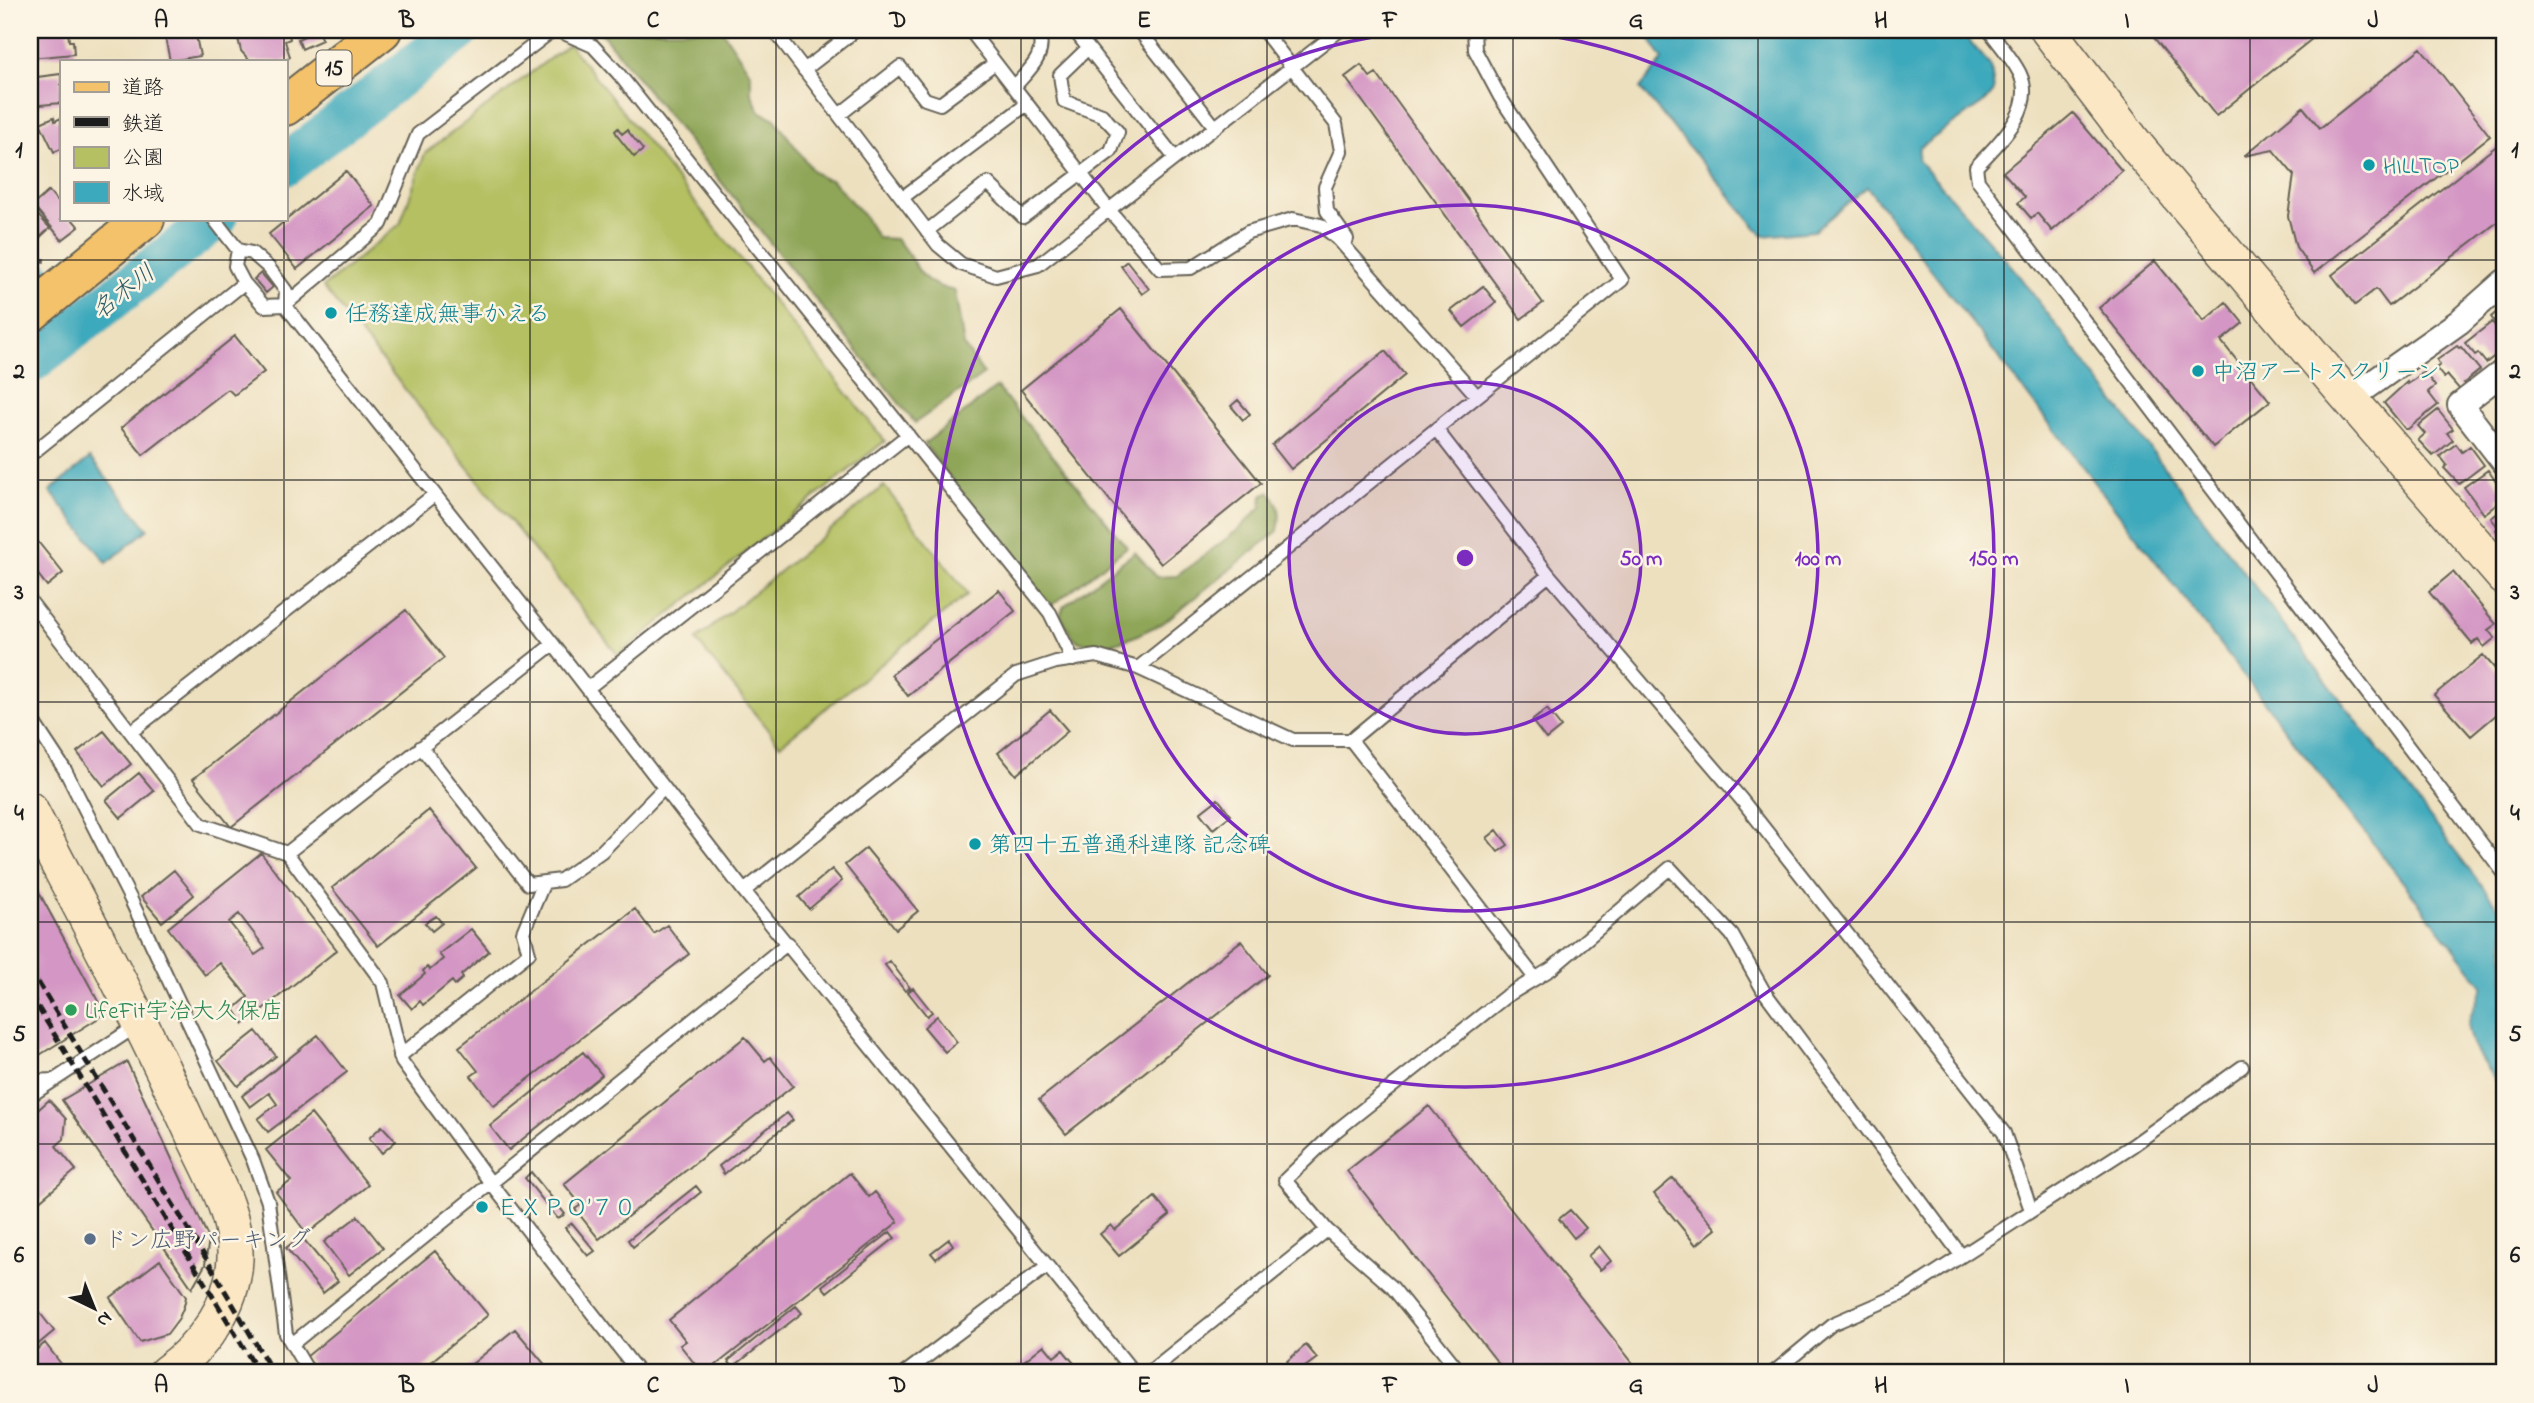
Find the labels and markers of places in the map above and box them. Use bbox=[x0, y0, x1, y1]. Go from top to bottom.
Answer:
place label: HILLTOP bbox=[2383, 151, 2459, 184]
marker: HILLTOP bbox=[2361, 157, 2377, 173]
place label: 任務達成無事かえる bbox=[345, 299, 551, 332]
marker: 任務達成無事かえる bbox=[323, 305, 339, 321]
place label: 中沼アートスクリーン bbox=[2212, 357, 2440, 390]
marker: 中沼アートスクリーン bbox=[2190, 363, 2206, 379]
centre of rings bbox=[1453, 546, 1477, 570]
place label: 第四十五普通科連隊 記念碑 bbox=[989, 830, 1271, 863]
marker: 第四十五普通科連隊 記念碑 bbox=[967, 836, 983, 852]
place label: LifeFit宇治大久保店 bbox=[85, 996, 283, 1029]
marker: LifeFit宇治大久保店 bbox=[63, 1002, 79, 1018]
place label: ＥＸＰＯ’７０ bbox=[496, 1193, 636, 1226]
marker: ＥＸＰＯ’７０ bbox=[474, 1199, 490, 1215]
place label: ドン広野パーキング bbox=[104, 1225, 311, 1258]
marker: ドン広野パーキング bbox=[82, 1231, 98, 1247]

